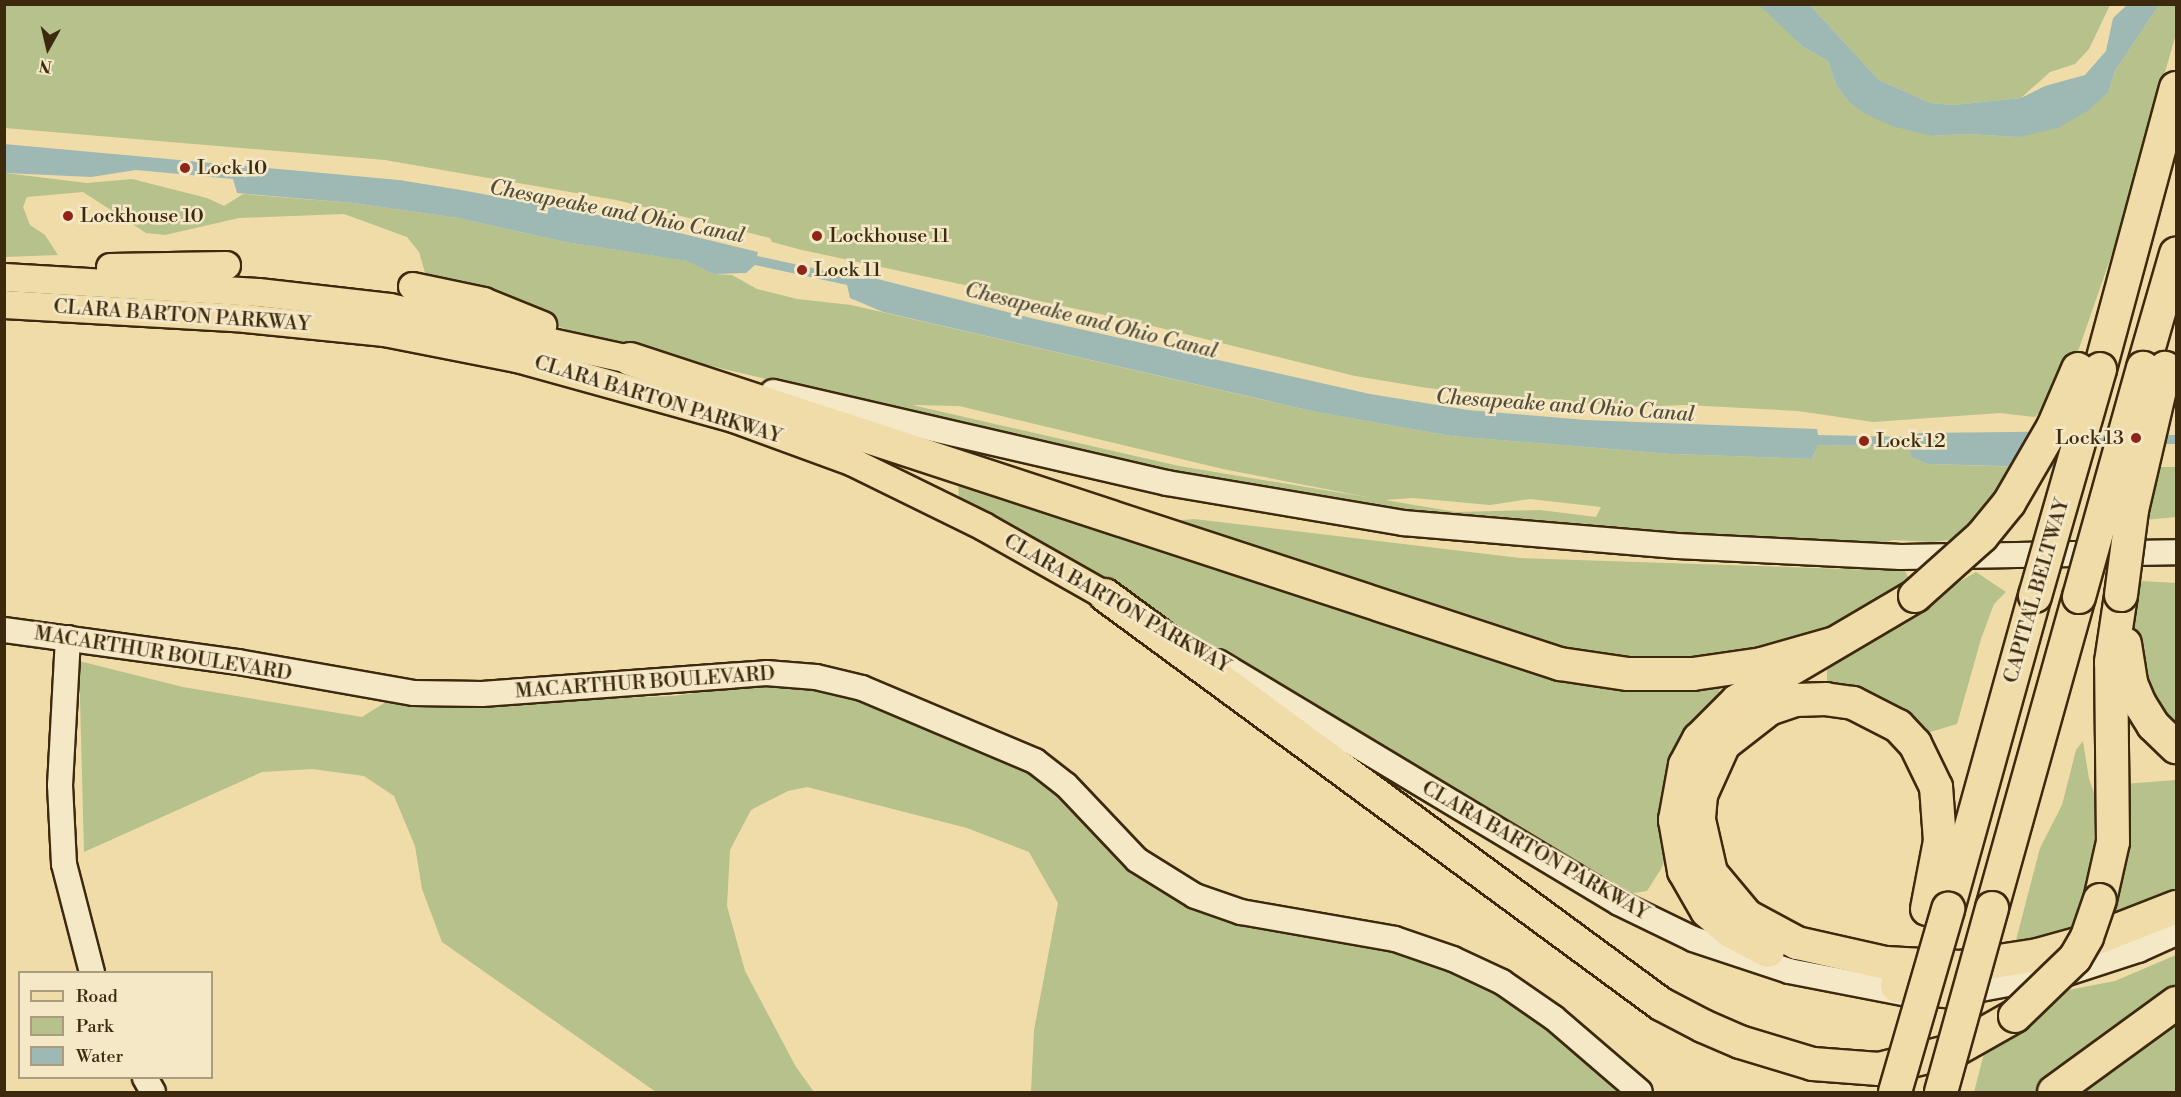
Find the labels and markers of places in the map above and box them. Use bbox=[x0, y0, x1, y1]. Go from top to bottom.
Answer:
place label: Lock 10 bbox=[197, 156, 267, 180]
marker: Lock 10 bbox=[178, 161, 192, 175]
place label: Lockhouse 10 bbox=[80, 204, 204, 228]
marker: Lockhouse 10 bbox=[61, 209, 75, 223]
place label: Lockhouse 11 bbox=[829, 224, 949, 248]
marker: Lockhouse 11 bbox=[810, 229, 824, 243]
place label: Lock 11 bbox=[814, 258, 881, 282]
marker: Lock 11 bbox=[795, 263, 809, 277]
place label: Lock 13 bbox=[2055, 426, 2124, 450]
place label: Lock 12 bbox=[1876, 429, 1946, 453]
marker: Lock 13 bbox=[2129, 431, 2143, 445]
marker: Lock 12 bbox=[1857, 434, 1871, 448]

